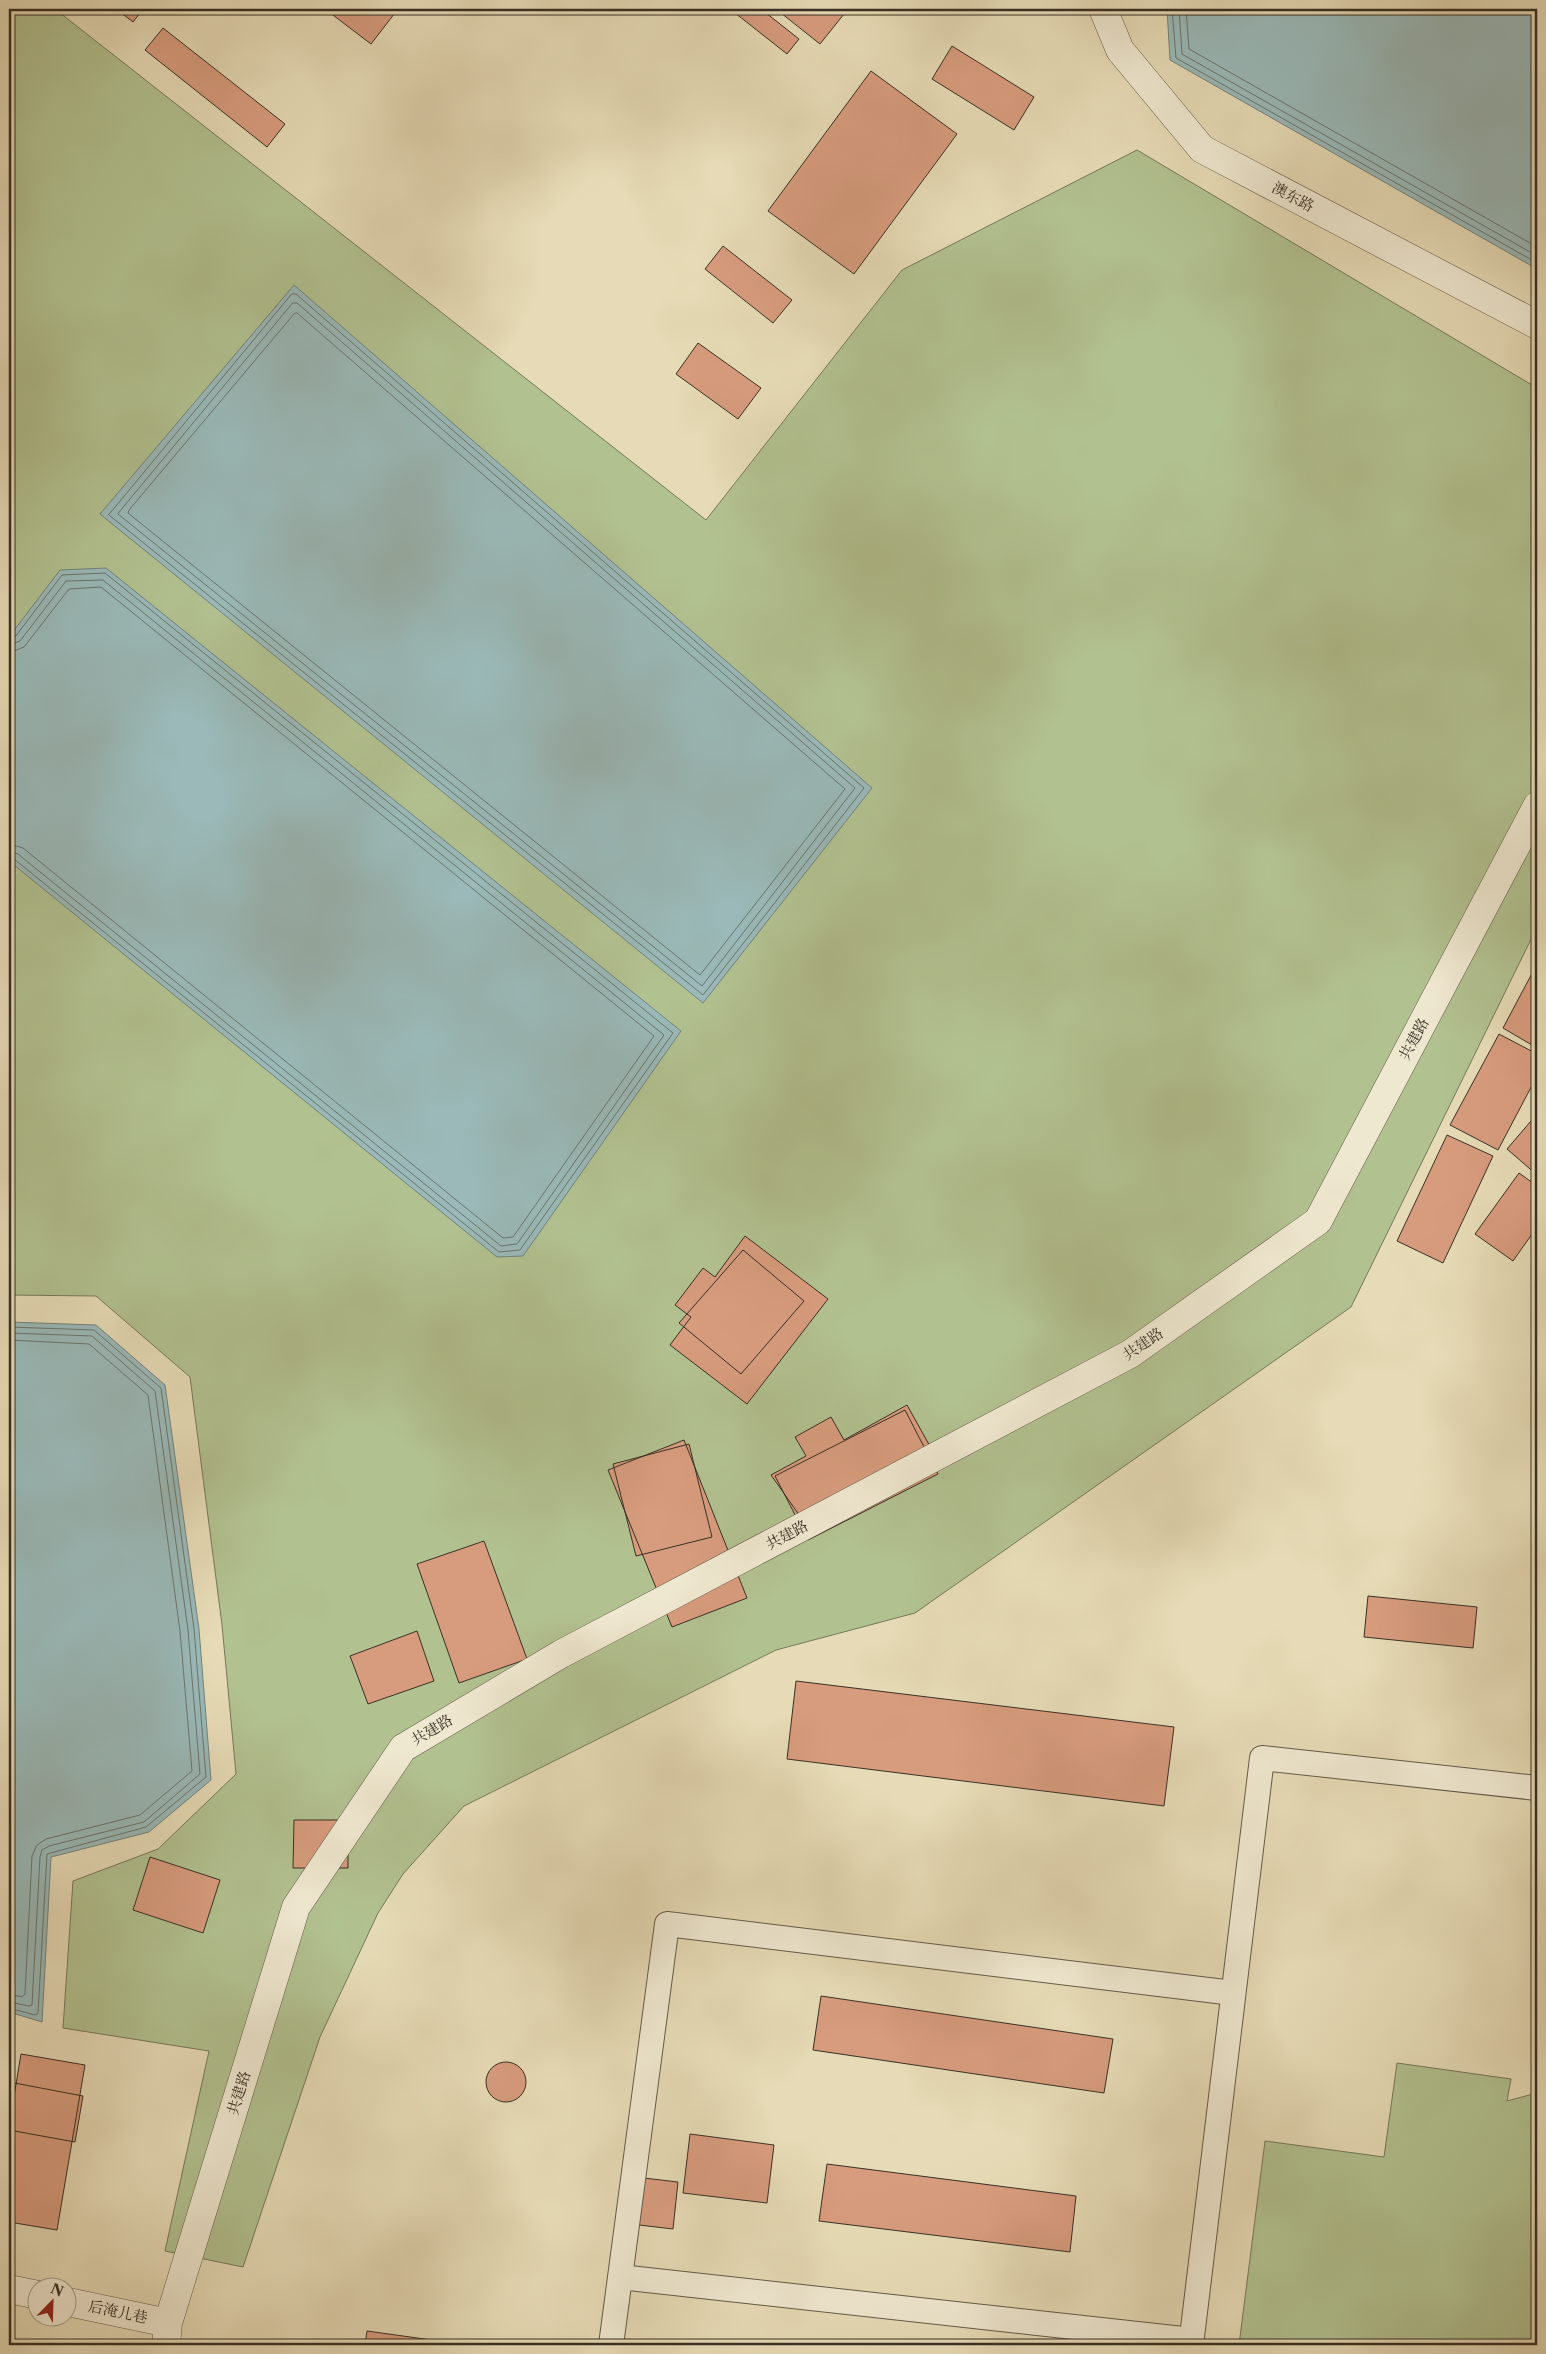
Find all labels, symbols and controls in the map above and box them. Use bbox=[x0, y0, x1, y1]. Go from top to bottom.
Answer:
street label: 澳东路 bbox=[1269, 178, 1318, 216]
street label: 共建路 bbox=[1395, 1014, 1433, 1063]
street label: 共建路 bbox=[1119, 1323, 1167, 1364]
street label: 共建路 bbox=[762, 1516, 811, 1554]
street label: 共建路 bbox=[408, 1710, 456, 1749]
street label: 共建路 bbox=[223, 2069, 254, 2117]
north arrow bbox=[28, 2276, 78, 2326]
text: N bbox=[48, 2279, 66, 2301]
street label: 后淹儿巷 bbox=[87, 2296, 149, 2327]

